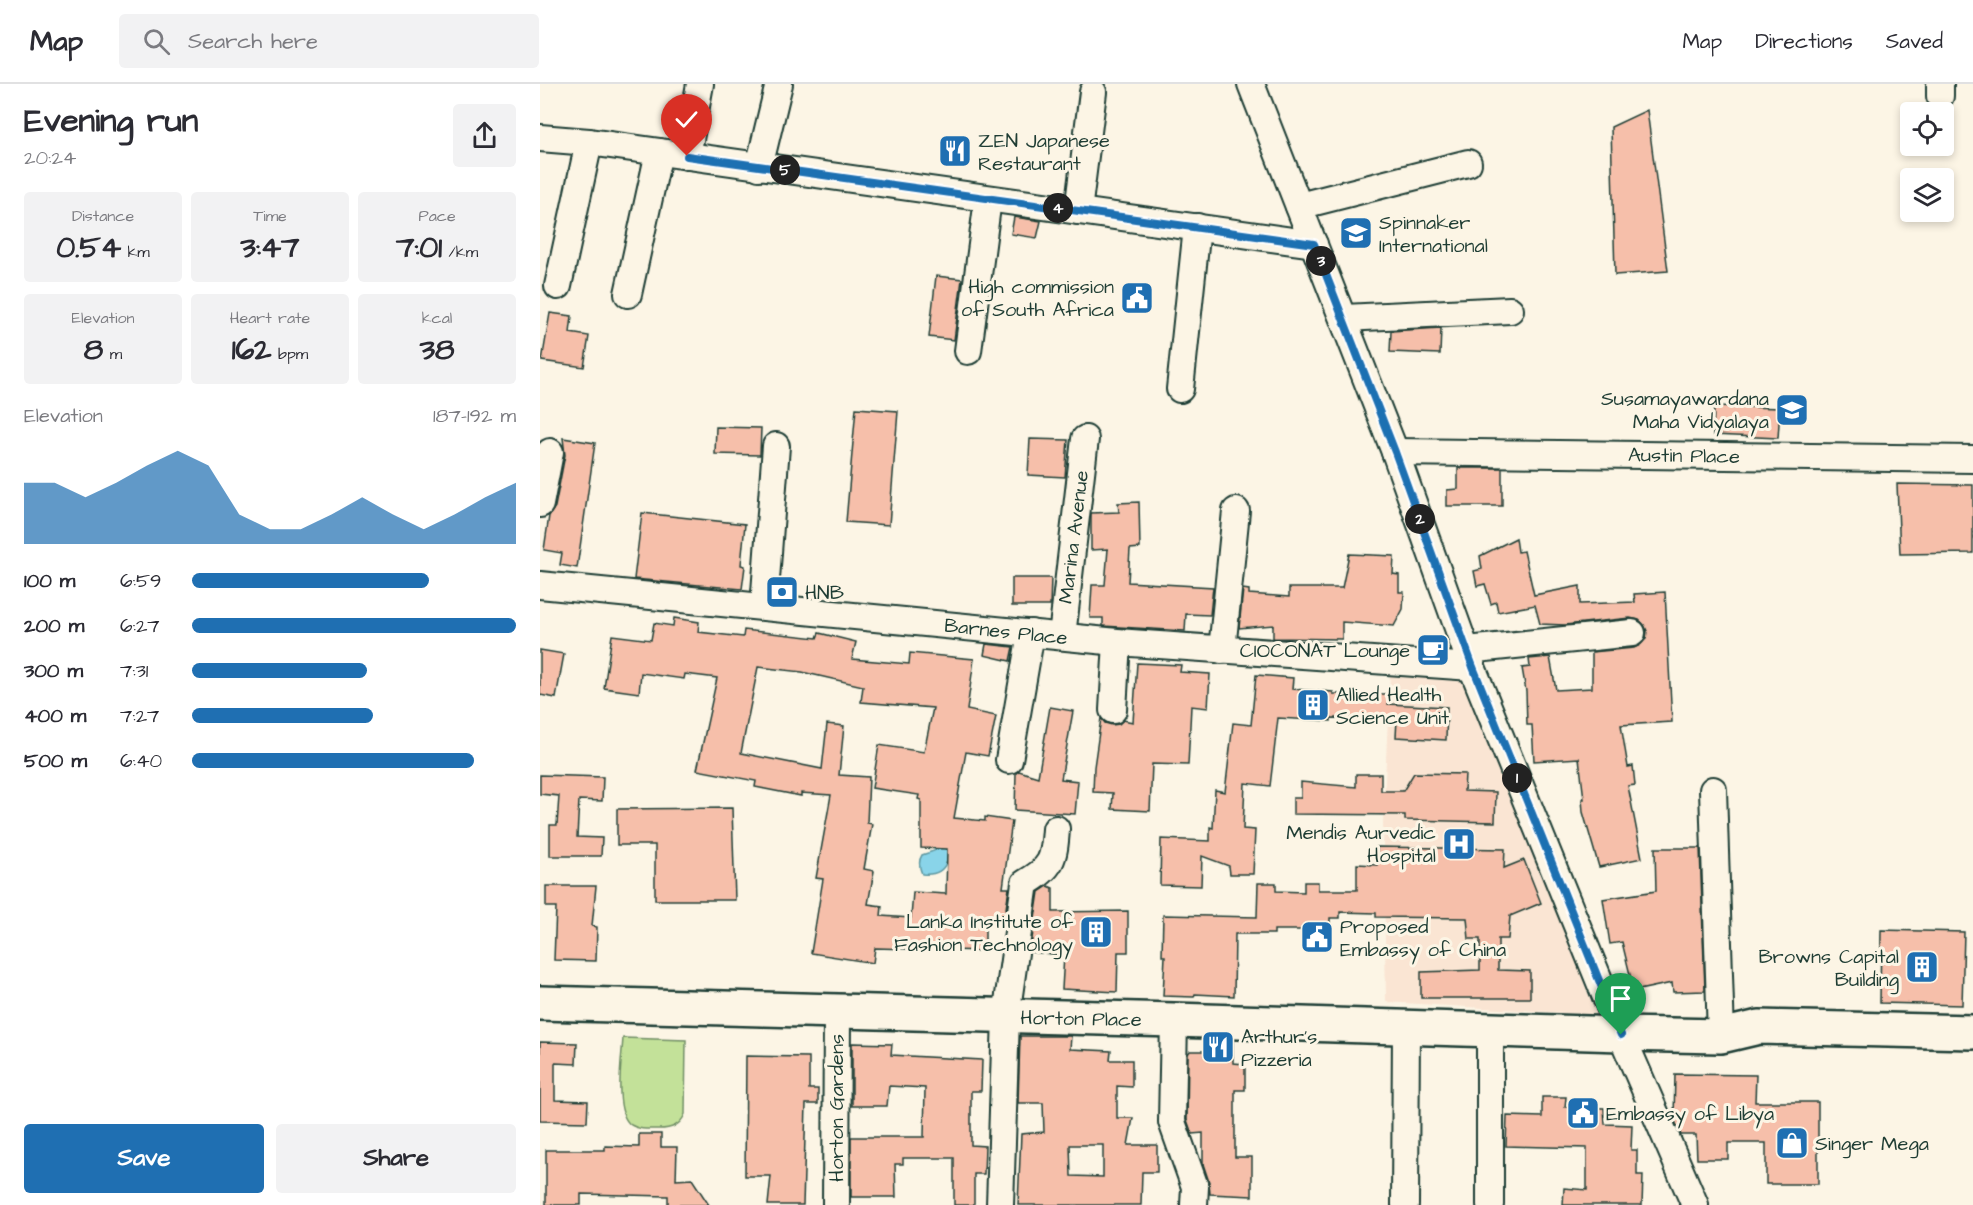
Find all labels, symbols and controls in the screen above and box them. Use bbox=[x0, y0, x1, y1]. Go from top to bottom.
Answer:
search box bbox=[119, 14, 539, 68]
text: Map bbox=[30, 22, 83, 61]
icon: search bbox=[140, 25, 173, 58]
text: Search here bbox=[188, 26, 318, 57]
text: Map bbox=[1682, 27, 1722, 56]
text: Directions bbox=[1755, 27, 1853, 56]
text: Saved bbox=[1886, 27, 1943, 56]
pin bbox=[661, 94, 712, 156]
text: Evening run bbox=[24, 98, 198, 144]
map controls bbox=[1900, 102, 1954, 222]
button: locate bbox=[1900, 102, 1954, 156]
icon: check bbox=[670, 103, 703, 136]
button: share bbox=[453, 104, 516, 167]
place label: ZEN Japanese Restaurant bbox=[978, 127, 1110, 178]
restaurant icon: ZEN Japanese Restaurant bbox=[937, 133, 973, 169]
text: 20:24 bbox=[24, 144, 76, 172]
pin: 5 bbox=[770, 155, 800, 185]
text: 5 bbox=[779, 159, 791, 181]
button: layers bbox=[1900, 168, 1954, 222]
pin: 4 bbox=[1043, 193, 1073, 223]
text: 4 bbox=[1053, 197, 1063, 219]
text: Distance bbox=[72, 205, 134, 227]
text: Time bbox=[253, 205, 287, 227]
text: Pace bbox=[418, 205, 456, 227]
place label: Spinnaker International bbox=[1379, 209, 1488, 260]
school or university icon: Spinnaker International bbox=[1338, 215, 1374, 251]
text: 0.54 bbox=[56, 227, 121, 269]
text: 3:47 bbox=[240, 227, 300, 269]
text: 7:01 bbox=[396, 227, 442, 269]
text: km bbox=[121, 241, 150, 263]
text: /km bbox=[442, 241, 478, 263]
pin: 3 bbox=[1306, 246, 1336, 276]
text: 3 bbox=[1317, 250, 1325, 272]
place label: High commission of South Africa bbox=[961, 273, 1114, 324]
public building icon: High commission of South Africa bbox=[1119, 280, 1155, 316]
text: Elevation bbox=[72, 307, 134, 329]
text: Heart rate bbox=[230, 307, 310, 329]
text: kcal bbox=[422, 307, 452, 329]
text: 8 bbox=[84, 329, 103, 371]
text: 162 bbox=[232, 329, 272, 371]
text: 38 bbox=[420, 329, 454, 371]
text: m bbox=[103, 343, 122, 365]
text: bpm bbox=[272, 343, 308, 365]
place label: Susamayawardana Maha Vidyalaya bbox=[1601, 385, 1769, 437]
school or university icon: Susamayawardana Maha Vidyalaya bbox=[1774, 392, 1810, 428]
text: Elevation bbox=[24, 402, 103, 430]
text: 187–192 m bbox=[433, 402, 516, 430]
street label: Austin Place bbox=[1628, 441, 1740, 471]
street label: Marina Avenue bbox=[1052, 469, 1096, 605]
pin: 2 bbox=[1405, 504, 1435, 534]
text: 2 bbox=[1415, 508, 1425, 530]
text: 100 m bbox=[24, 567, 75, 595]
text: 6:59 bbox=[120, 567, 161, 595]
bank icon: HNB bbox=[764, 574, 800, 610]
place label: HNB bbox=[805, 579, 844, 607]
text: 200 m bbox=[24, 612, 84, 640]
text: 6:27 bbox=[120, 612, 160, 640]
street label: Barnes Place bbox=[943, 612, 1069, 652]
cafe icon: CIOCONAT Lounge bbox=[1415, 632, 1451, 668]
place label: CIOCONAT Lounge bbox=[1240, 637, 1410, 666]
text: 300 m bbox=[24, 657, 83, 685]
text: 7:31 bbox=[120, 657, 148, 685]
place label: Allied Health Science Unit bbox=[1336, 681, 1449, 732]
building icon: Allied Health Science Unit bbox=[1295, 687, 1331, 723]
text: 400 m bbox=[24, 702, 86, 730]
text: 7:27 bbox=[120, 702, 159, 730]
text: 500 m bbox=[24, 747, 87, 775]
text: 6:40 bbox=[120, 747, 162, 775]
pin: 1 bbox=[1502, 763, 1532, 793]
text: 1 bbox=[1516, 767, 1518, 789]
place label: Mendis Aurvedic Hospital bbox=[1286, 819, 1436, 870]
hospital icon: Mendis Aurvedic Hospital bbox=[1441, 826, 1477, 862]
place label: Lanka Institute of Fashion Technology bbox=[894, 908, 1073, 960]
place label: Proposed Embassy of China bbox=[1340, 913, 1506, 965]
building icon: Lanka Institute of Fashion Technology bbox=[1078, 914, 1114, 950]
public building icon: Proposed Embassy of China bbox=[1299, 919, 1335, 955]
place label: Browns Capital Building bbox=[1758, 943, 1899, 995]
building icon: Browns Capital Building bbox=[1904, 949, 1940, 985]
pin bbox=[1595, 973, 1646, 1035]
icon: arrive bbox=[1604, 982, 1637, 1015]
street label: Horton Place bbox=[1020, 1004, 1142, 1034]
place label: Arthur's Pizzeria bbox=[1241, 1023, 1317, 1074]
restaurant icon: Arthur's Pizzeria bbox=[1200, 1029, 1236, 1065]
street label: Horton Gardens bbox=[823, 1034, 851, 1182]
public building icon: Embassy of Libya bbox=[1565, 1095, 1601, 1131]
place label: Embassy of Libya bbox=[1606, 1100, 1774, 1129]
button: Save bbox=[24, 1124, 264, 1193]
button: Share bbox=[276, 1124, 516, 1193]
shop icon: Singer Mega bbox=[1774, 1125, 1810, 1161]
place label: Singer Mega bbox=[1815, 1130, 1929, 1159]

